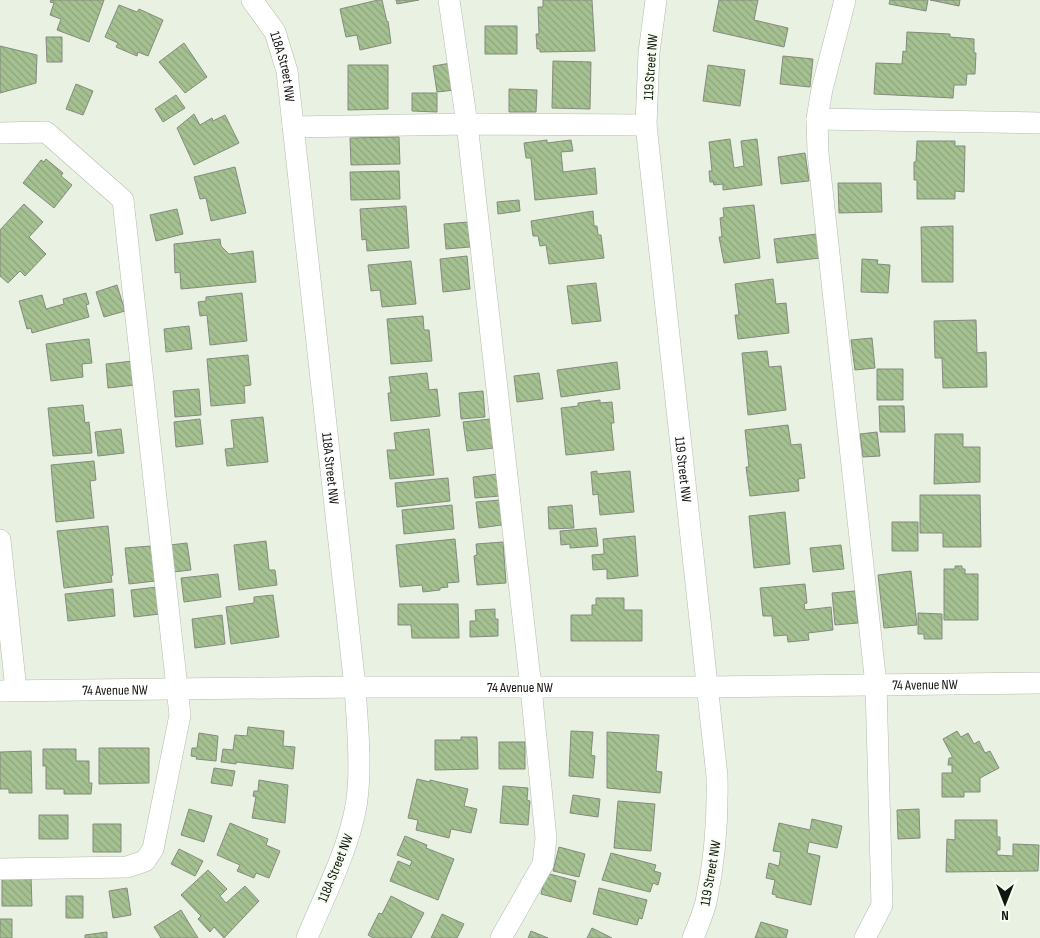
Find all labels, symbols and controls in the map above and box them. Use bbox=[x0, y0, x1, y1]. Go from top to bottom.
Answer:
street label: 118A Street NW bbox=[266, 29, 298, 103]
street label: 119 Street NW bbox=[640, 33, 661, 101]
street label: 118A Street NW bbox=[318, 432, 343, 505]
street label: 119 Street NW bbox=[671, 436, 695, 503]
street label: 74 Avenue NW bbox=[892, 676, 958, 694]
street label: 74 Avenue NW bbox=[487, 679, 553, 696]
street label: 74 Avenue NW bbox=[82, 681, 148, 699]
street label: 118A Street NW bbox=[314, 832, 357, 905]
street label: 119 Street NW bbox=[696, 839, 725, 907]
north arrow bbox=[980, 878, 1030, 928]
text: N bbox=[1001, 907, 1009, 924]

